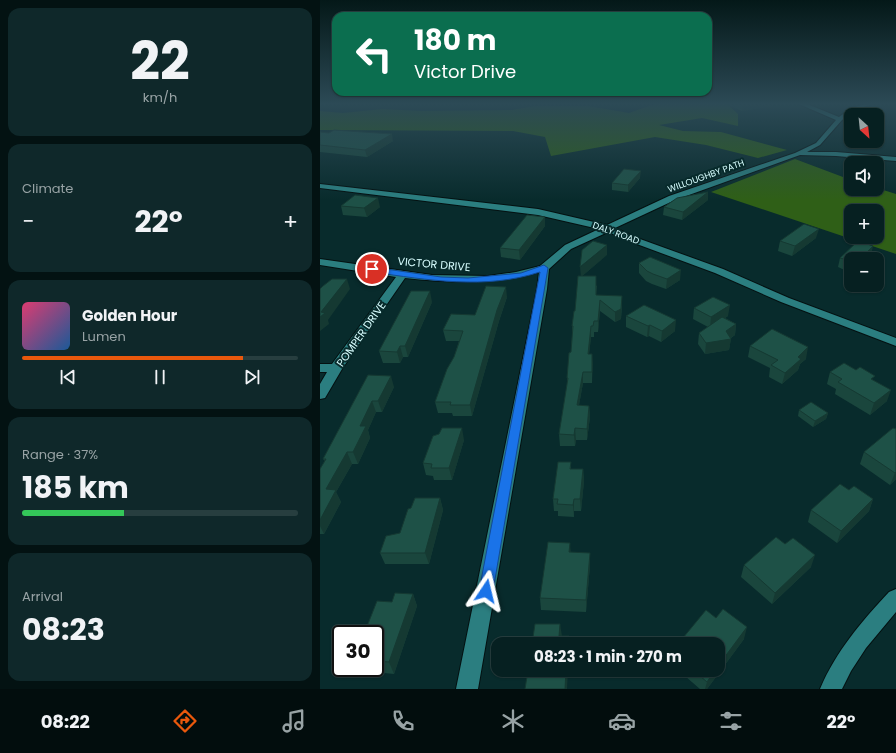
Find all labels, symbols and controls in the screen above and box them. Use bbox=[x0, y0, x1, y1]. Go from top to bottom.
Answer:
text: 180 m bbox=[414, 21, 497, 60]
text: 22 bbox=[130, 25, 190, 98]
icon: left bbox=[348, 28, 400, 80]
text: Victor Drive bbox=[414, 59, 516, 84]
text: km/h bbox=[143, 88, 177, 107]
north arrow bbox=[844, 108, 884, 148]
map controls bbox=[844, 108, 884, 292]
button: sound bbox=[844, 156, 884, 196]
street label: WILLOUGHBY PATH bbox=[666, 157, 746, 195]
text: Climate bbox=[22, 179, 73, 198]
text: 22° bbox=[134, 200, 183, 243]
button: + bbox=[844, 204, 884, 244]
text: − bbox=[22, 206, 34, 237]
text: + bbox=[283, 206, 298, 237]
street label: DALY ROAD bbox=[591, 219, 641, 247]
pin bbox=[355, 252, 389, 286]
button: − bbox=[844, 252, 884, 292]
street label: VICTOR DRIVE bbox=[397, 253, 471, 275]
icon: arrive bbox=[361, 258, 383, 280]
street label: POMPER DRIVE bbox=[333, 298, 389, 370]
text: Golden Hour bbox=[82, 305, 177, 326]
text: Lumen bbox=[82, 327, 126, 346]
icon: previous bbox=[57, 366, 79, 388]
icon: pause bbox=[149, 366, 171, 388]
icon: next bbox=[241, 366, 263, 388]
text: Range · 37% bbox=[22, 445, 98, 464]
text: 185 km bbox=[22, 466, 129, 509]
position arrow bbox=[465, 570, 507, 612]
text: Arrival bbox=[22, 587, 63, 606]
text: 08:23 bbox=[22, 608, 105, 651]
speed limit sign: 30 bbox=[332, 625, 384, 677]
text: 08:23 · 1 min · 270 m bbox=[534, 646, 682, 667]
icon: directions bbox=[171, 707, 199, 735]
icon: music bbox=[280, 707, 308, 735]
icon: phone bbox=[389, 707, 417, 735]
icon: climate bbox=[499, 707, 527, 735]
icon: car bbox=[608, 707, 636, 735]
icon: filters bbox=[717, 707, 745, 735]
text: 08:22 bbox=[41, 709, 90, 734]
text: 22° bbox=[826, 709, 855, 734]

